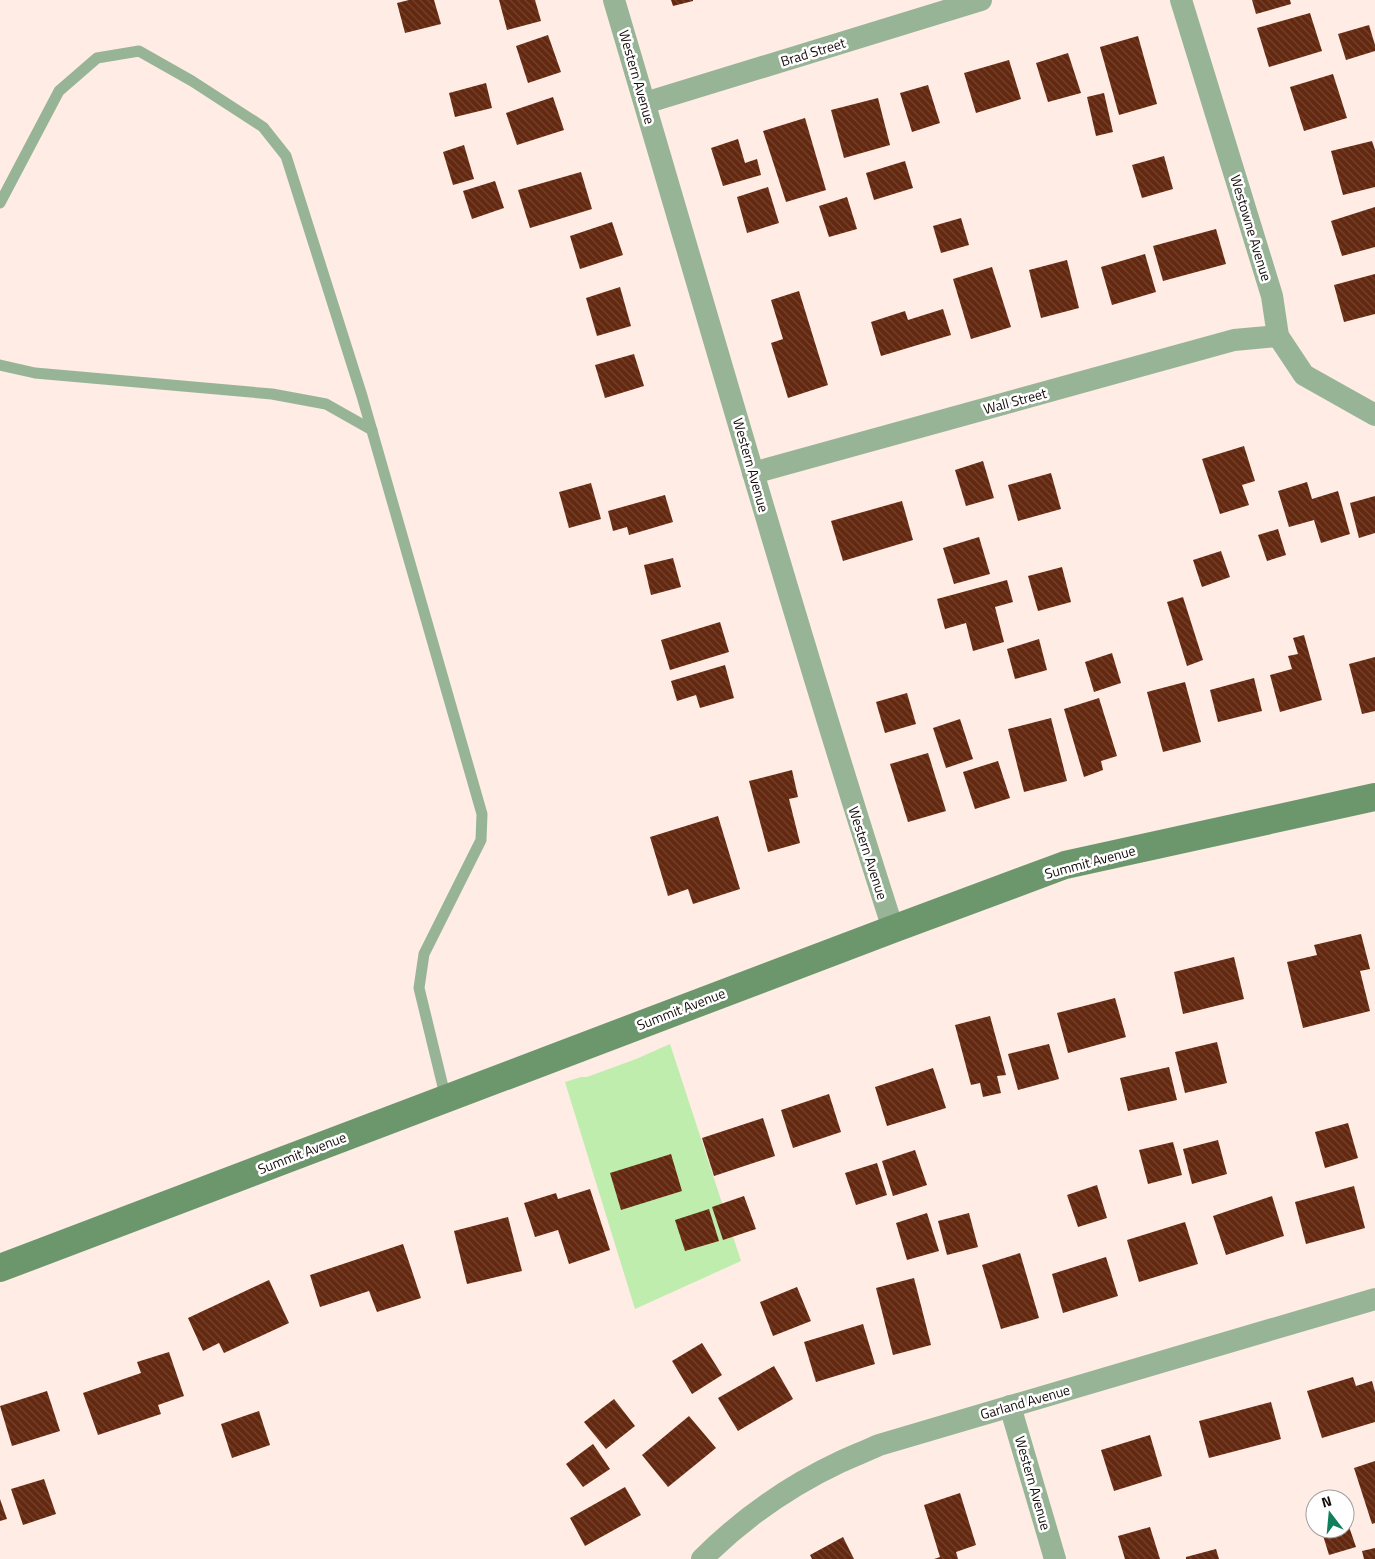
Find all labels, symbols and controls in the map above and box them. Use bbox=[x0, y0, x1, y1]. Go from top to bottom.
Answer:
street label: Western Avenue bbox=[614, 27, 661, 126]
street label: Brad Street bbox=[778, 32, 848, 71]
street label: Westowne Avenue bbox=[1225, 172, 1278, 284]
street label: Wall Street bbox=[981, 382, 1049, 419]
street label: Western Avenue bbox=[728, 415, 775, 514]
street label: Western Avenue bbox=[844, 804, 893, 902]
street label: Summit Avenue bbox=[1042, 839, 1138, 884]
street label: Summit Avenue bbox=[634, 982, 728, 1035]
street label: Summit Avenue bbox=[255, 1126, 349, 1179]
street label: Garland Avenue bbox=[977, 1379, 1072, 1424]
street label: Western Avenue bbox=[1010, 1433, 1057, 1532]
north arrow bbox=[1305, 1489, 1355, 1539]
text: N bbox=[1319, 1490, 1334, 1512]

